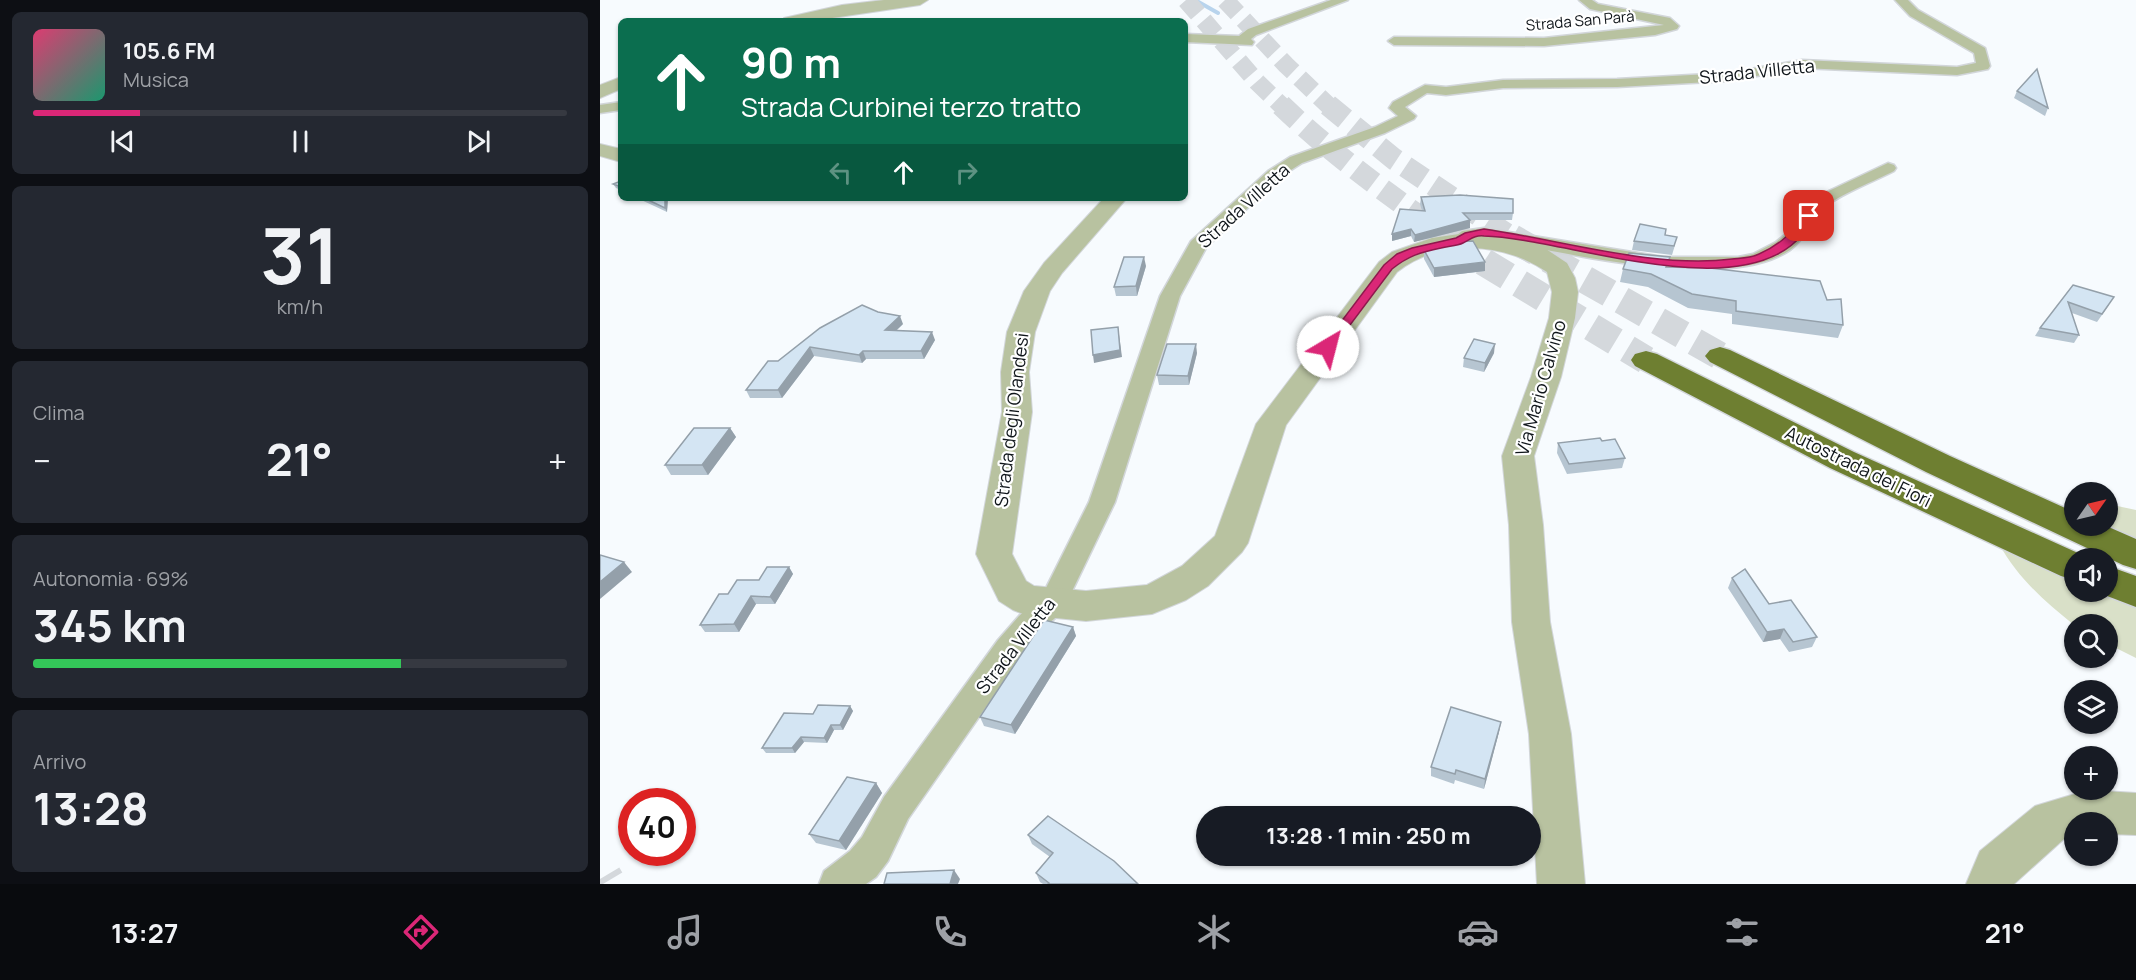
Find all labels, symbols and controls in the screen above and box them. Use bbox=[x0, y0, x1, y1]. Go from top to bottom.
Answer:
street label: Strada San Parà bbox=[1525, 5, 1635, 36]
text: 90 m bbox=[741, 33, 841, 91]
text: 105.6 FM bbox=[123, 36, 215, 66]
icon: ahead bbox=[642, 42, 720, 120]
street label: Strada Villetta bbox=[1698, 53, 1816, 89]
text: Musica bbox=[123, 66, 189, 93]
text: Strada Curbinei terzo tratto bbox=[741, 88, 1081, 125]
icon: previous bbox=[106, 125, 139, 158]
icon: pause bbox=[284, 125, 317, 158]
icon: next bbox=[462, 125, 495, 158]
icon: left bbox=[824, 156, 857, 189]
icon: ahead bbox=[887, 156, 920, 189]
icon: right bbox=[950, 156, 983, 189]
street label: Strada Villetta bbox=[1192, 158, 1294, 253]
pin bbox=[1783, 190, 1834, 241]
icon: arrive bbox=[1792, 199, 1825, 232]
text: 31 bbox=[260, 201, 340, 307]
text: km/h bbox=[277, 293, 323, 320]
position arrow bbox=[1296, 315, 1360, 379]
street label: Via Mario Calvino bbox=[1509, 317, 1571, 458]
street label: Strada degli Olandesi bbox=[988, 331, 1034, 508]
text: Clima bbox=[33, 399, 85, 426]
street label: Autostrada dei Fiori bbox=[1781, 420, 1936, 512]
text: 21° bbox=[266, 428, 333, 490]
text: − bbox=[33, 438, 51, 483]
text: + bbox=[548, 438, 567, 483]
north arrow bbox=[2064, 482, 2118, 536]
map controls bbox=[2064, 482, 2118, 866]
button: sound bbox=[2064, 548, 2118, 602]
text: Autonomia · 69% bbox=[33, 565, 189, 592]
street label: Strada Villetta bbox=[970, 592, 1060, 698]
text: 345 km bbox=[33, 594, 187, 656]
button: search bbox=[2064, 614, 2118, 668]
button: layers bbox=[2064, 680, 2118, 734]
button: + bbox=[2064, 746, 2118, 800]
text: Arrivo bbox=[33, 748, 86, 775]
text: 13:28 bbox=[33, 777, 149, 839]
speed limit sign: 40 bbox=[618, 788, 696, 866]
button: − bbox=[2064, 812, 2118, 866]
text: 13:28 · 1 min · 250 m bbox=[1266, 821, 1471, 851]
icon: directions bbox=[400, 911, 442, 953]
icon: music bbox=[664, 911, 706, 953]
icon: phone bbox=[929, 911, 971, 953]
icon: climate bbox=[1193, 911, 1235, 953]
icon: car bbox=[1457, 911, 1499, 953]
icon: filters bbox=[1721, 911, 1763, 953]
text: 13:27 bbox=[111, 914, 178, 951]
text: 21° bbox=[1985, 914, 2025, 951]

